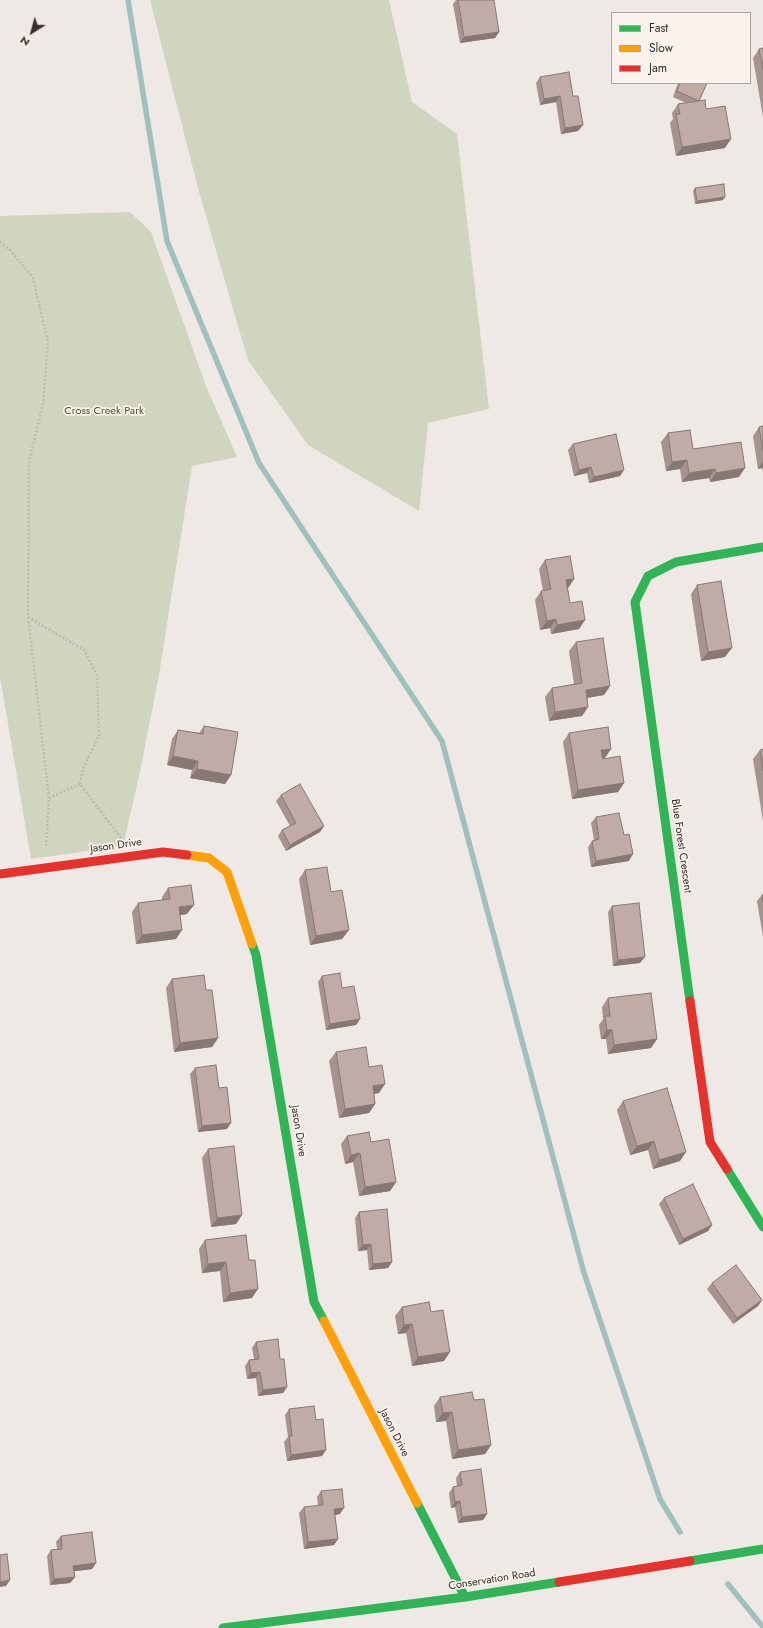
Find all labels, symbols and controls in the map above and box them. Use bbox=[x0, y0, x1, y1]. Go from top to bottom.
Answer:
north arrow bbox=[12, 12, 52, 52]
legend bbox=[611, 12, 751, 84]
text: Fast bbox=[649, 19, 668, 37]
text: N bbox=[16, 33, 33, 51]
text: Slow bbox=[649, 39, 673, 57]
text: Jam bbox=[649, 59, 667, 77]
park label: Cross Creek Park bbox=[64, 404, 144, 418]
street label: Blue Forest Crescent bbox=[668, 798, 694, 894]
street label: Jason Drive bbox=[89, 836, 143, 856]
street label: Jason Drive bbox=[287, 1104, 309, 1158]
street label: Jason Drive bbox=[376, 1407, 412, 1459]
street label: Conservation Road bbox=[448, 1567, 536, 1593]

